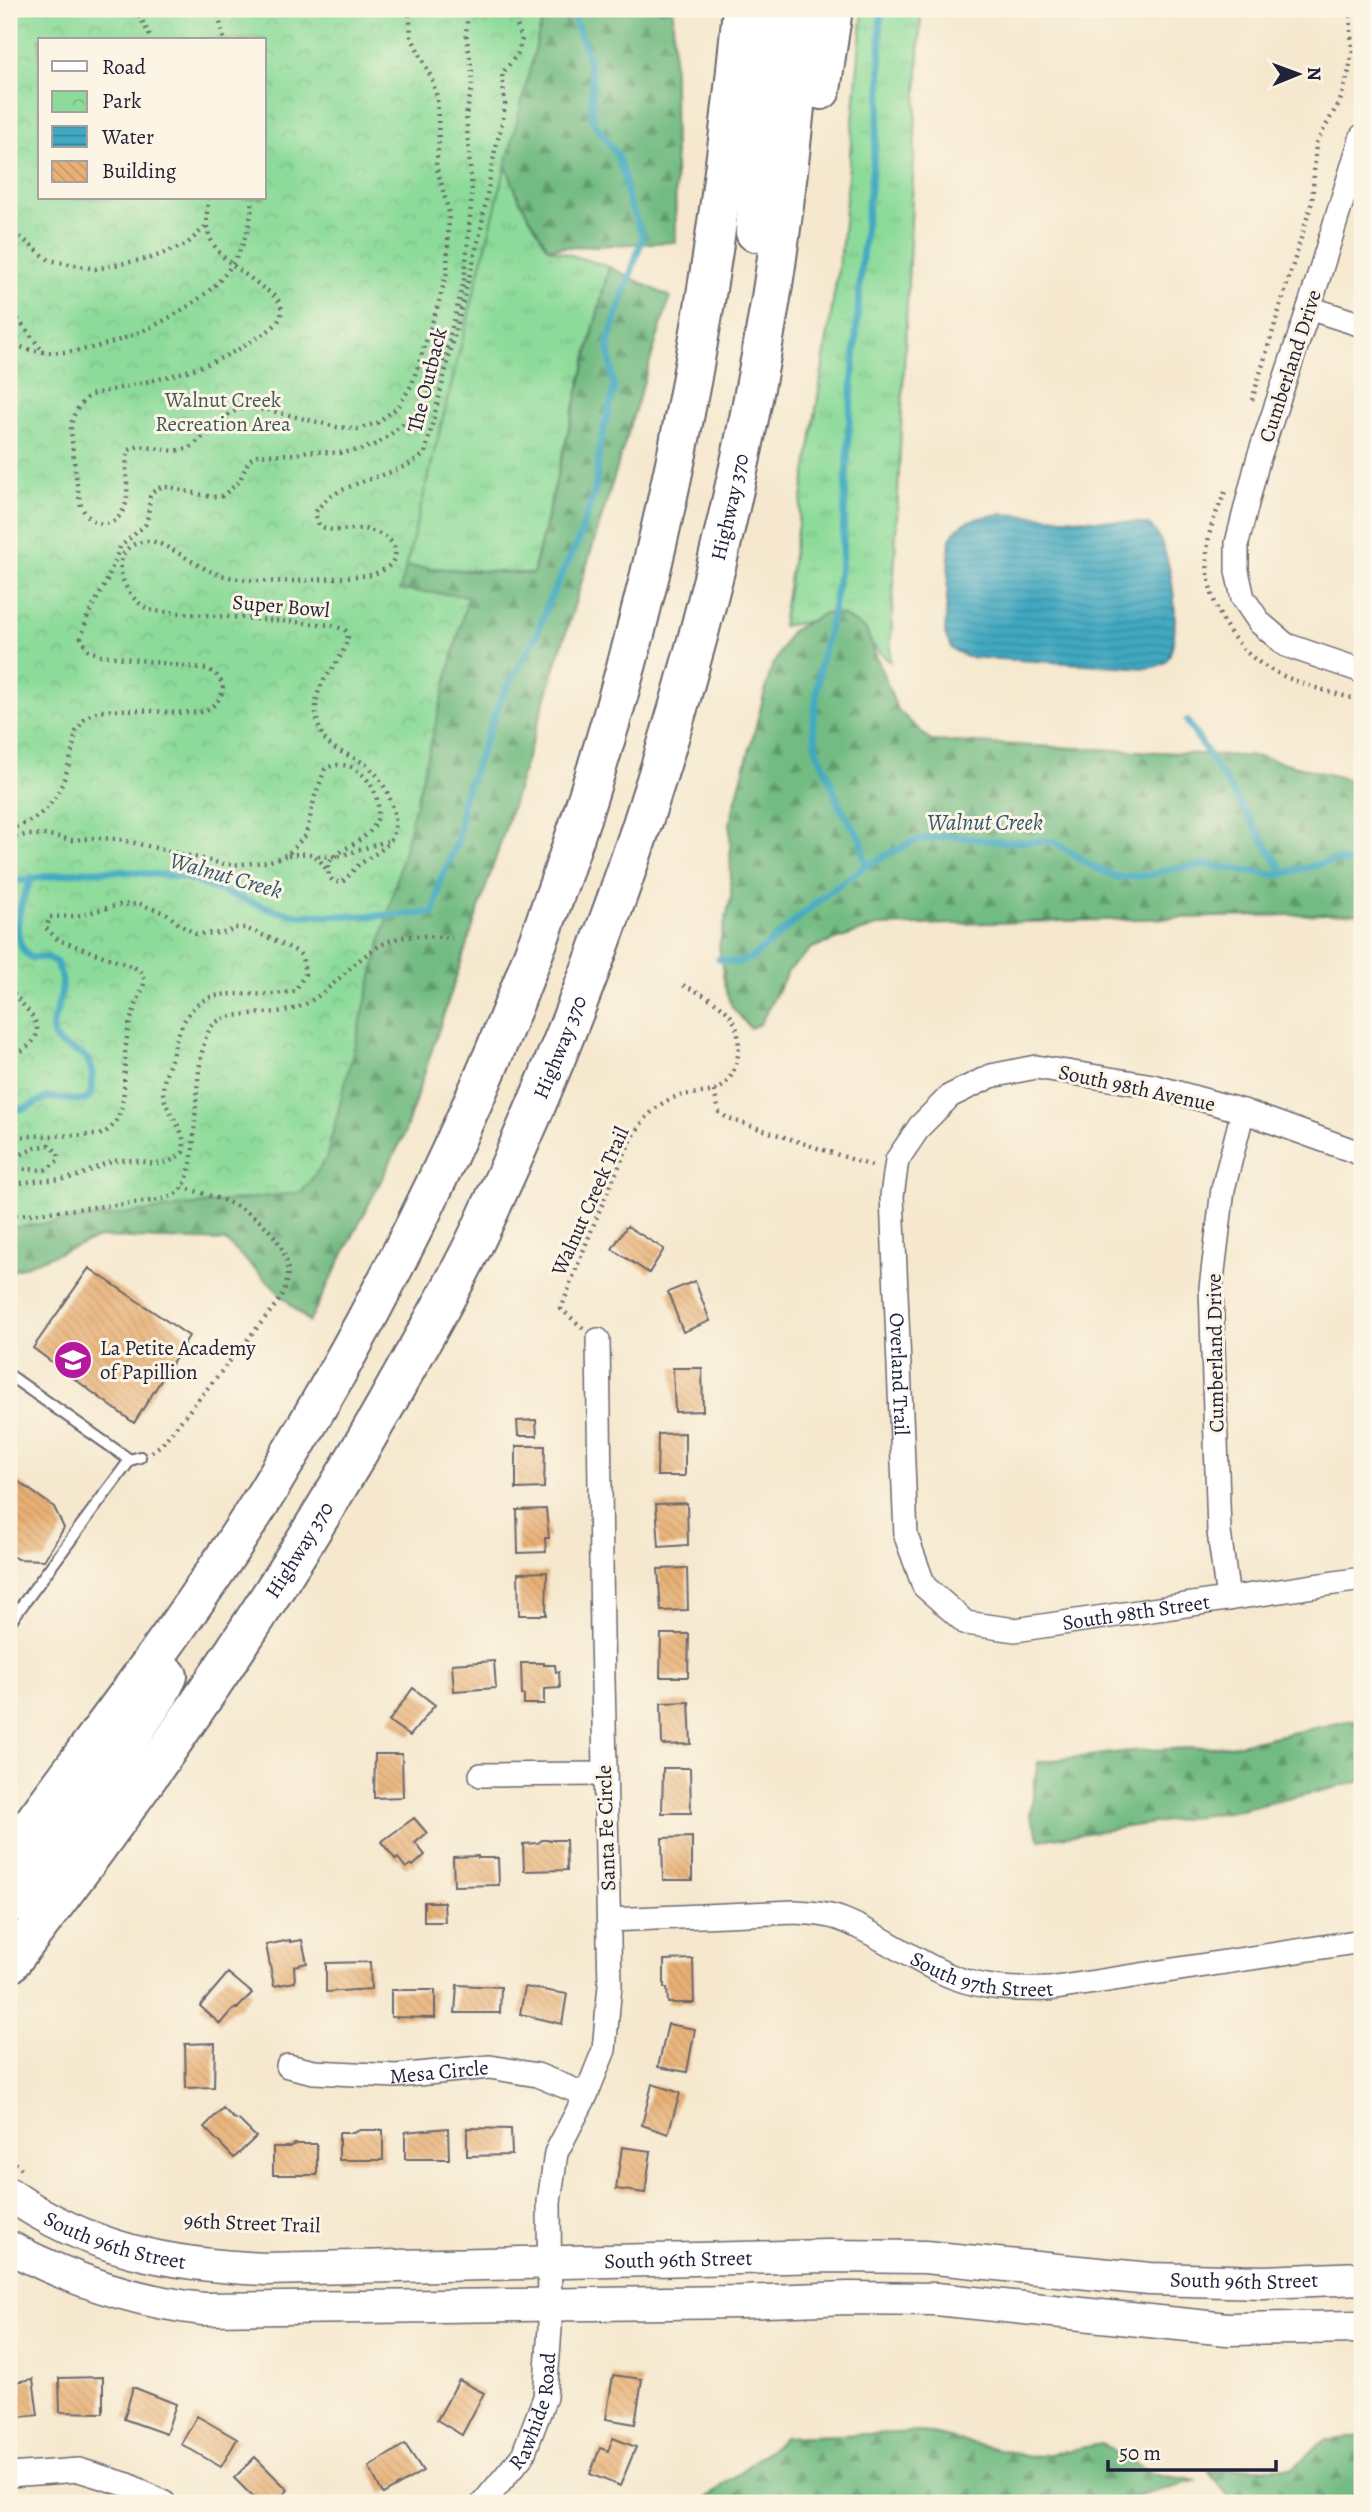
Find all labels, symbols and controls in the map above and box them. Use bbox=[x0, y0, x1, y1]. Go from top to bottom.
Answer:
legend bbox=[38, 38, 266, 200]
north arrow bbox=[1262, 38, 1332, 108]
text: Road bbox=[102, 53, 146, 81]
text: N bbox=[1301, 67, 1327, 81]
text: Park bbox=[102, 87, 142, 115]
text: Water bbox=[101, 123, 154, 151]
text: Building bbox=[102, 157, 177, 185]
street label: Cumberland Drive bbox=[1252, 286, 1328, 446]
street label: The Outback bbox=[400, 324, 454, 435]
park label: Walnut Creek Recreation Area bbox=[155, 386, 291, 438]
street label: Highway 370 bbox=[704, 451, 755, 563]
street label: Super Bowl bbox=[231, 588, 331, 624]
water label: Walnut Creek bbox=[927, 807, 1043, 838]
water label: Walnut Creek bbox=[166, 845, 286, 906]
street label: Highway 370 bbox=[526, 992, 593, 1103]
street label: South 98th Avenue bbox=[1056, 1058, 1218, 1118]
street label: Walnut Creek Trail bbox=[544, 1122, 635, 1281]
street label: Cumberland Drive bbox=[1200, 1273, 1230, 1433]
street label: Overland Trail bbox=[883, 1312, 916, 1436]
place label: La Petite Academy of Papillion bbox=[100, 1334, 256, 1386]
school or university icon: La Petite Academy of Papillion bbox=[52, 1339, 94, 1381]
street label: Highway 370 bbox=[258, 1496, 340, 1604]
street label: South 98th Street bbox=[1060, 1588, 1212, 1637]
street label: Santa Fe Circle bbox=[590, 1764, 622, 1892]
street label: South 97th Street bbox=[905, 1944, 1055, 2003]
street label: Mesa Circle bbox=[388, 2053, 490, 2091]
street label: South 96th Street bbox=[39, 2204, 188, 2276]
street label: 96th Street Trail bbox=[183, 2207, 321, 2239]
street label: South 96th Street bbox=[604, 2244, 753, 2275]
street label: South 96th Street bbox=[1170, 2266, 1319, 2296]
street label: Rawhide Road bbox=[502, 2351, 562, 2476]
scale bar bbox=[1108, 2428, 1276, 2472]
text: 50 m bbox=[1119, 2439, 1161, 2467]

